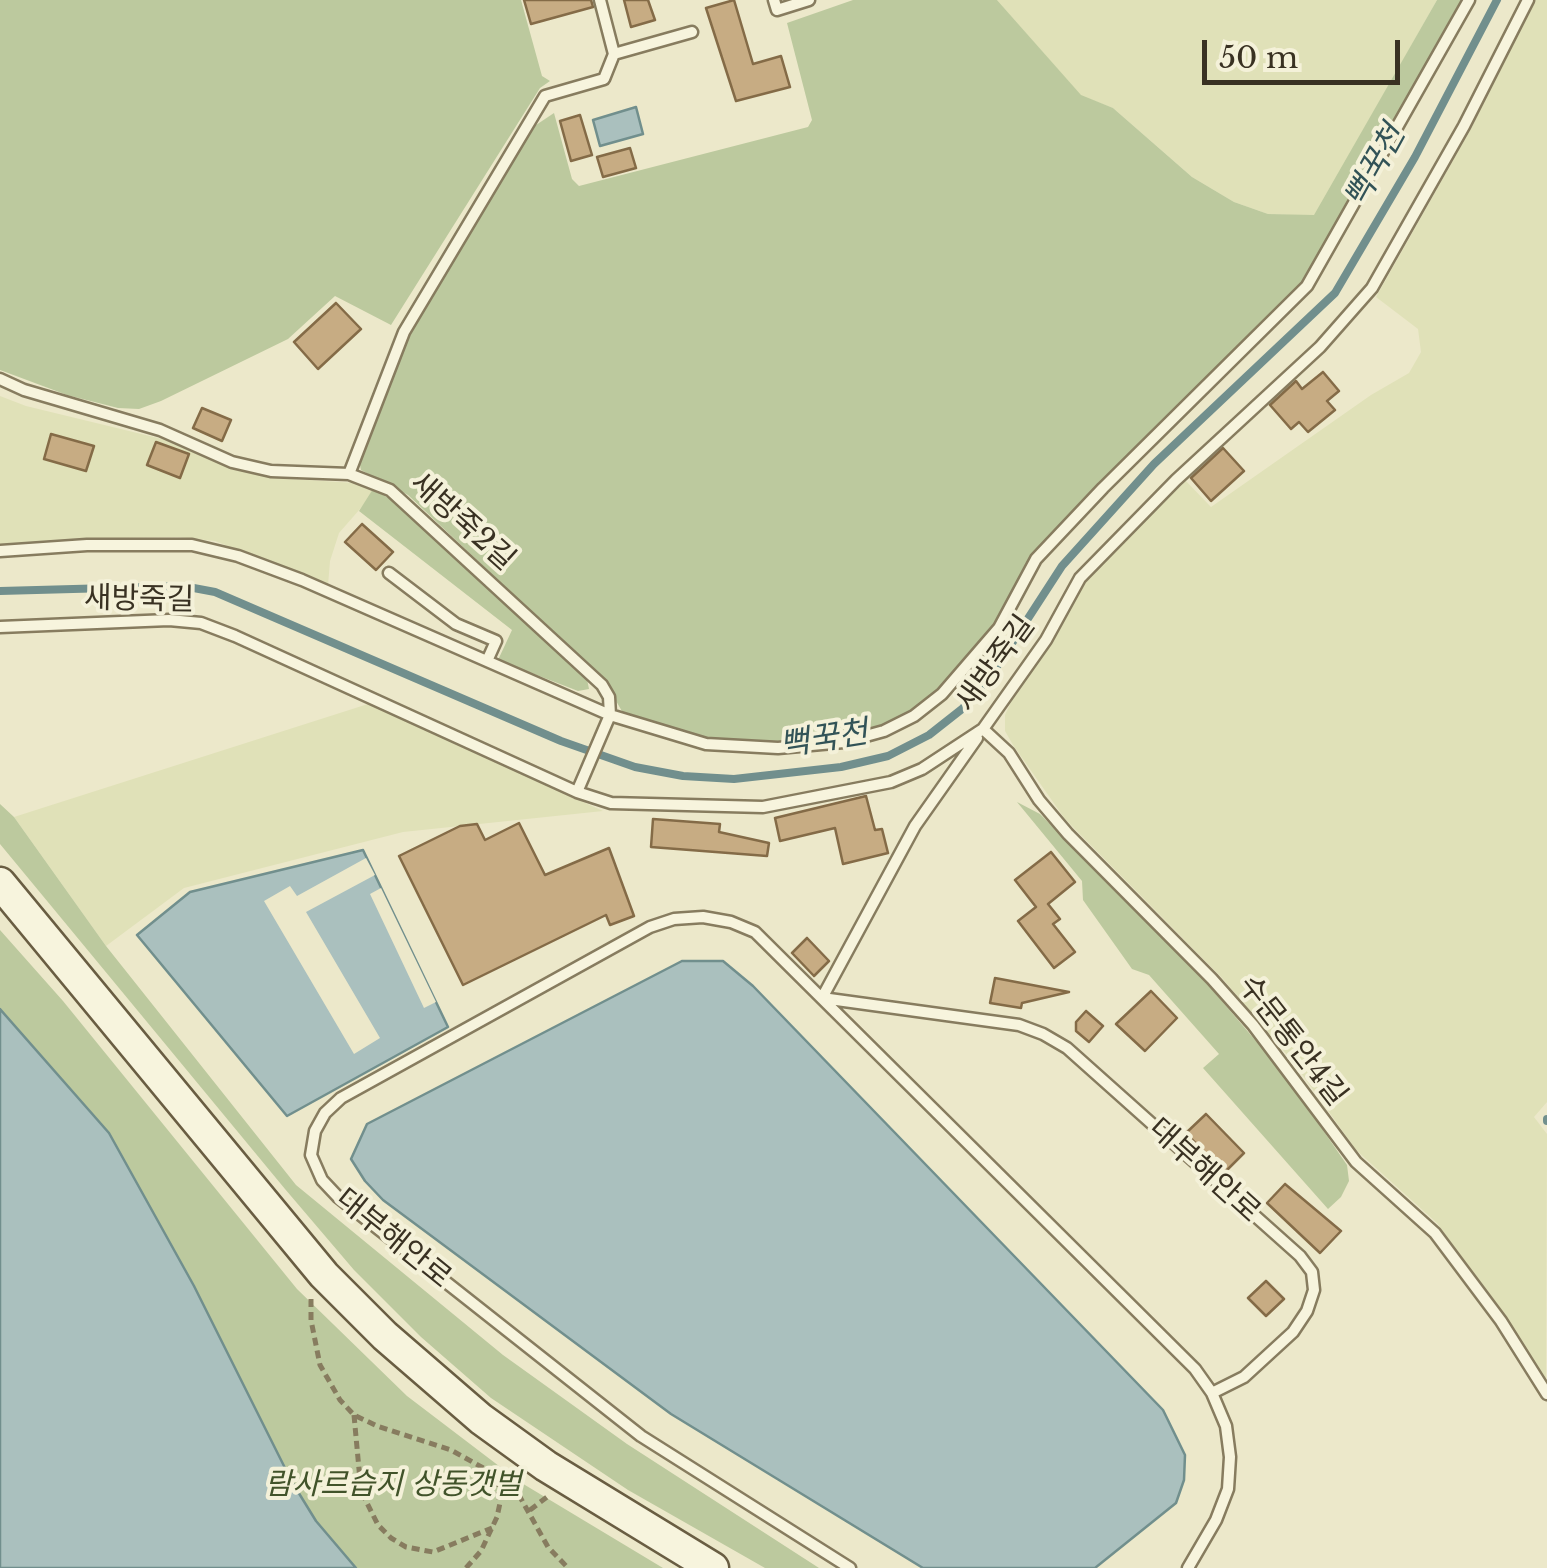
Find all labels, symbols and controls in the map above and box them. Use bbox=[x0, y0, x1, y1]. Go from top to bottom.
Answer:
scale bar bbox=[1207, 20, 1404, 82]
text: 50 m bbox=[1219, 39, 1298, 76]
water label: 뻑꾹천 bbox=[1338, 119, 1414, 215]
street label: 새방죽2길 bbox=[402, 466, 522, 578]
street label: 새방죽길 bbox=[83, 581, 195, 619]
street label: 새방죽길 bbox=[949, 609, 1043, 719]
water label: 뻑꾹천 bbox=[777, 714, 871, 766]
street label: 수문통안4길 bbox=[1230, 969, 1354, 1113]
street label: 대부해안로 bbox=[1141, 1111, 1267, 1231]
street label: 대부해안로 bbox=[328, 1182, 458, 1296]
park label: 람사르습지 상동갯벌 bbox=[265, 1468, 521, 1504]

